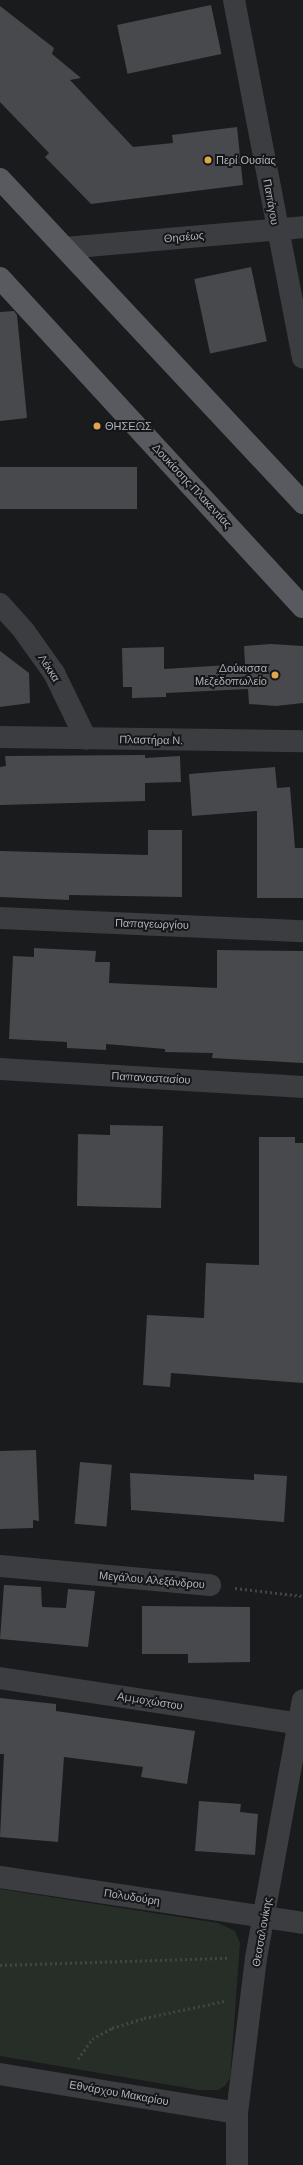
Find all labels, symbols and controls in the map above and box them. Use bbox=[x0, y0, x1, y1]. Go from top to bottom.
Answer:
place label: Περί Ουσίας bbox=[216, 153, 276, 167]
marker: Περί Ουσίας bbox=[203, 155, 213, 165]
street label: Παπάγου bbox=[260, 178, 282, 226]
street label: Θησέως bbox=[163, 229, 205, 245]
place label: ΘΗΣΕΩΣ bbox=[105, 419, 152, 433]
marker: ΘΗΣΕΩΣ bbox=[92, 421, 102, 431]
street label: Δουκίσσης Πλακεντίας bbox=[150, 441, 234, 531]
street label: Λέκκα bbox=[35, 652, 63, 684]
place label: Δούκισσα Μεζεδοπωλείο bbox=[195, 662, 267, 688]
marker: Δούκισσα Μεζεδοπωλείο bbox=[270, 670, 280, 680]
street label: Πλαστήρα Ν. bbox=[119, 733, 183, 747]
street label: Παπαγεωργίου bbox=[115, 916, 189, 932]
street label: Παπαναστασίου bbox=[111, 1069, 191, 1087]
street label: Μεγάλου Αλεξάνδρου bbox=[99, 1569, 205, 1591]
street label: Αμμοχώστου bbox=[116, 1689, 184, 1713]
street label: Πολυδούρη bbox=[103, 1886, 161, 1908]
street label: Θεσσαλονίκης bbox=[249, 1896, 275, 1968]
street label: Εθνάρχου Μακαρίου bbox=[68, 2078, 170, 2108]

